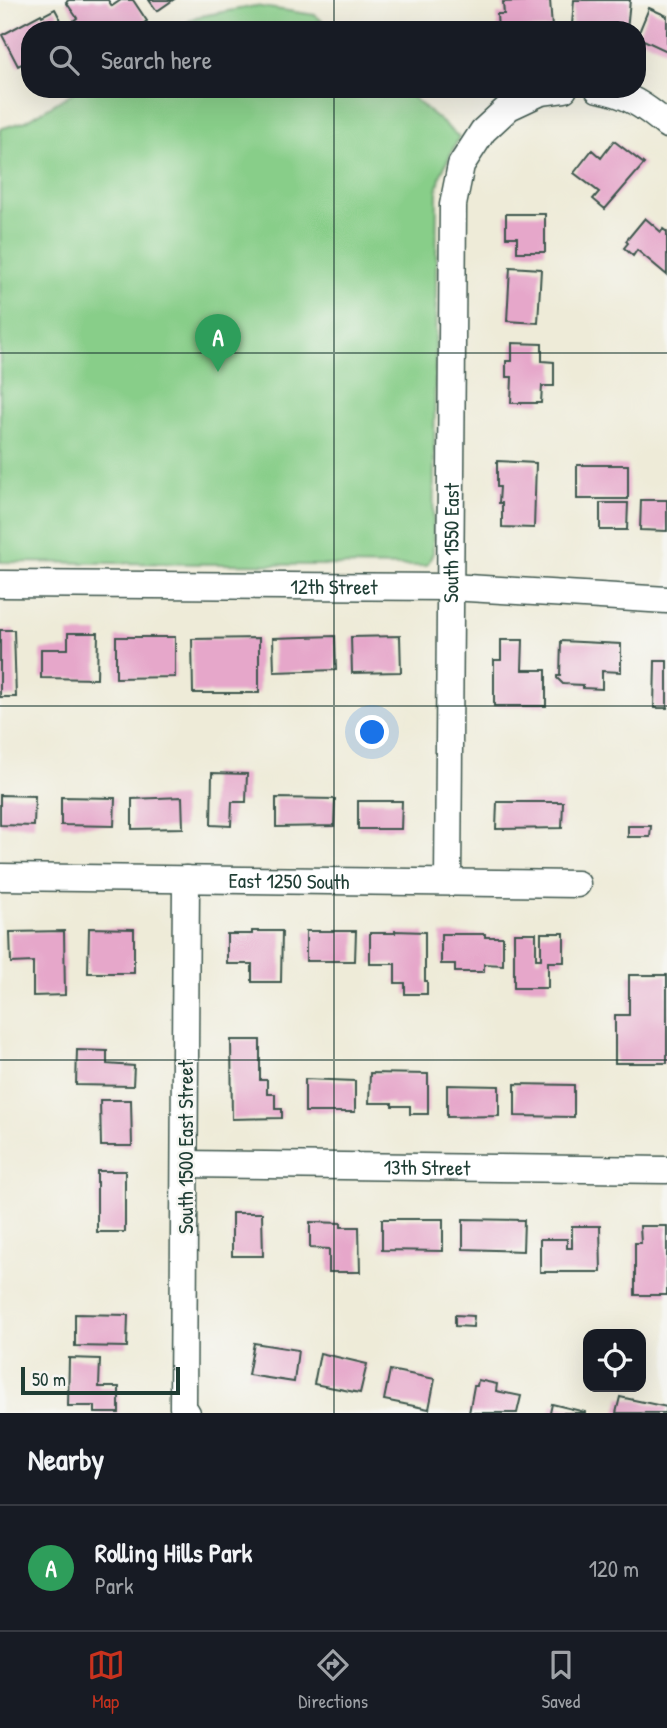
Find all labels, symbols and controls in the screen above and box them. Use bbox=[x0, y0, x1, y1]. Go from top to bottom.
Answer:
search box bbox=[21, 21, 646, 98]
icon: search bbox=[45, 41, 83, 79]
text: Search here bbox=[101, 42, 212, 77]
pin: A bbox=[195, 314, 241, 372]
street label: South 1550 East bbox=[436, 482, 465, 603]
street label: 12th Street bbox=[290, 571, 378, 601]
your location bbox=[355, 715, 389, 749]
street label: East 1250 South bbox=[228, 865, 350, 896]
street label: South 1500 East Street bbox=[171, 1059, 200, 1234]
street label: 13th Street bbox=[383, 1152, 471, 1182]
map controls bbox=[583, 1329, 646, 1392]
button: locate bbox=[583, 1329, 646, 1392]
scale bar bbox=[21, 1364, 180, 1396]
text: 50 m bbox=[32, 1366, 66, 1392]
text: Nearby bbox=[28, 1439, 104, 1479]
text: Rolling Hills Park bbox=[95, 1535, 252, 1570]
text: A bbox=[45, 1553, 57, 1584]
text: 120 m bbox=[589, 1553, 639, 1584]
text: Park bbox=[95, 1570, 133, 1601]
tab: Map bbox=[87, 1646, 125, 1714]
tab: Directions bbox=[298, 1646, 368, 1714]
tab: Saved bbox=[542, 1646, 580, 1714]

